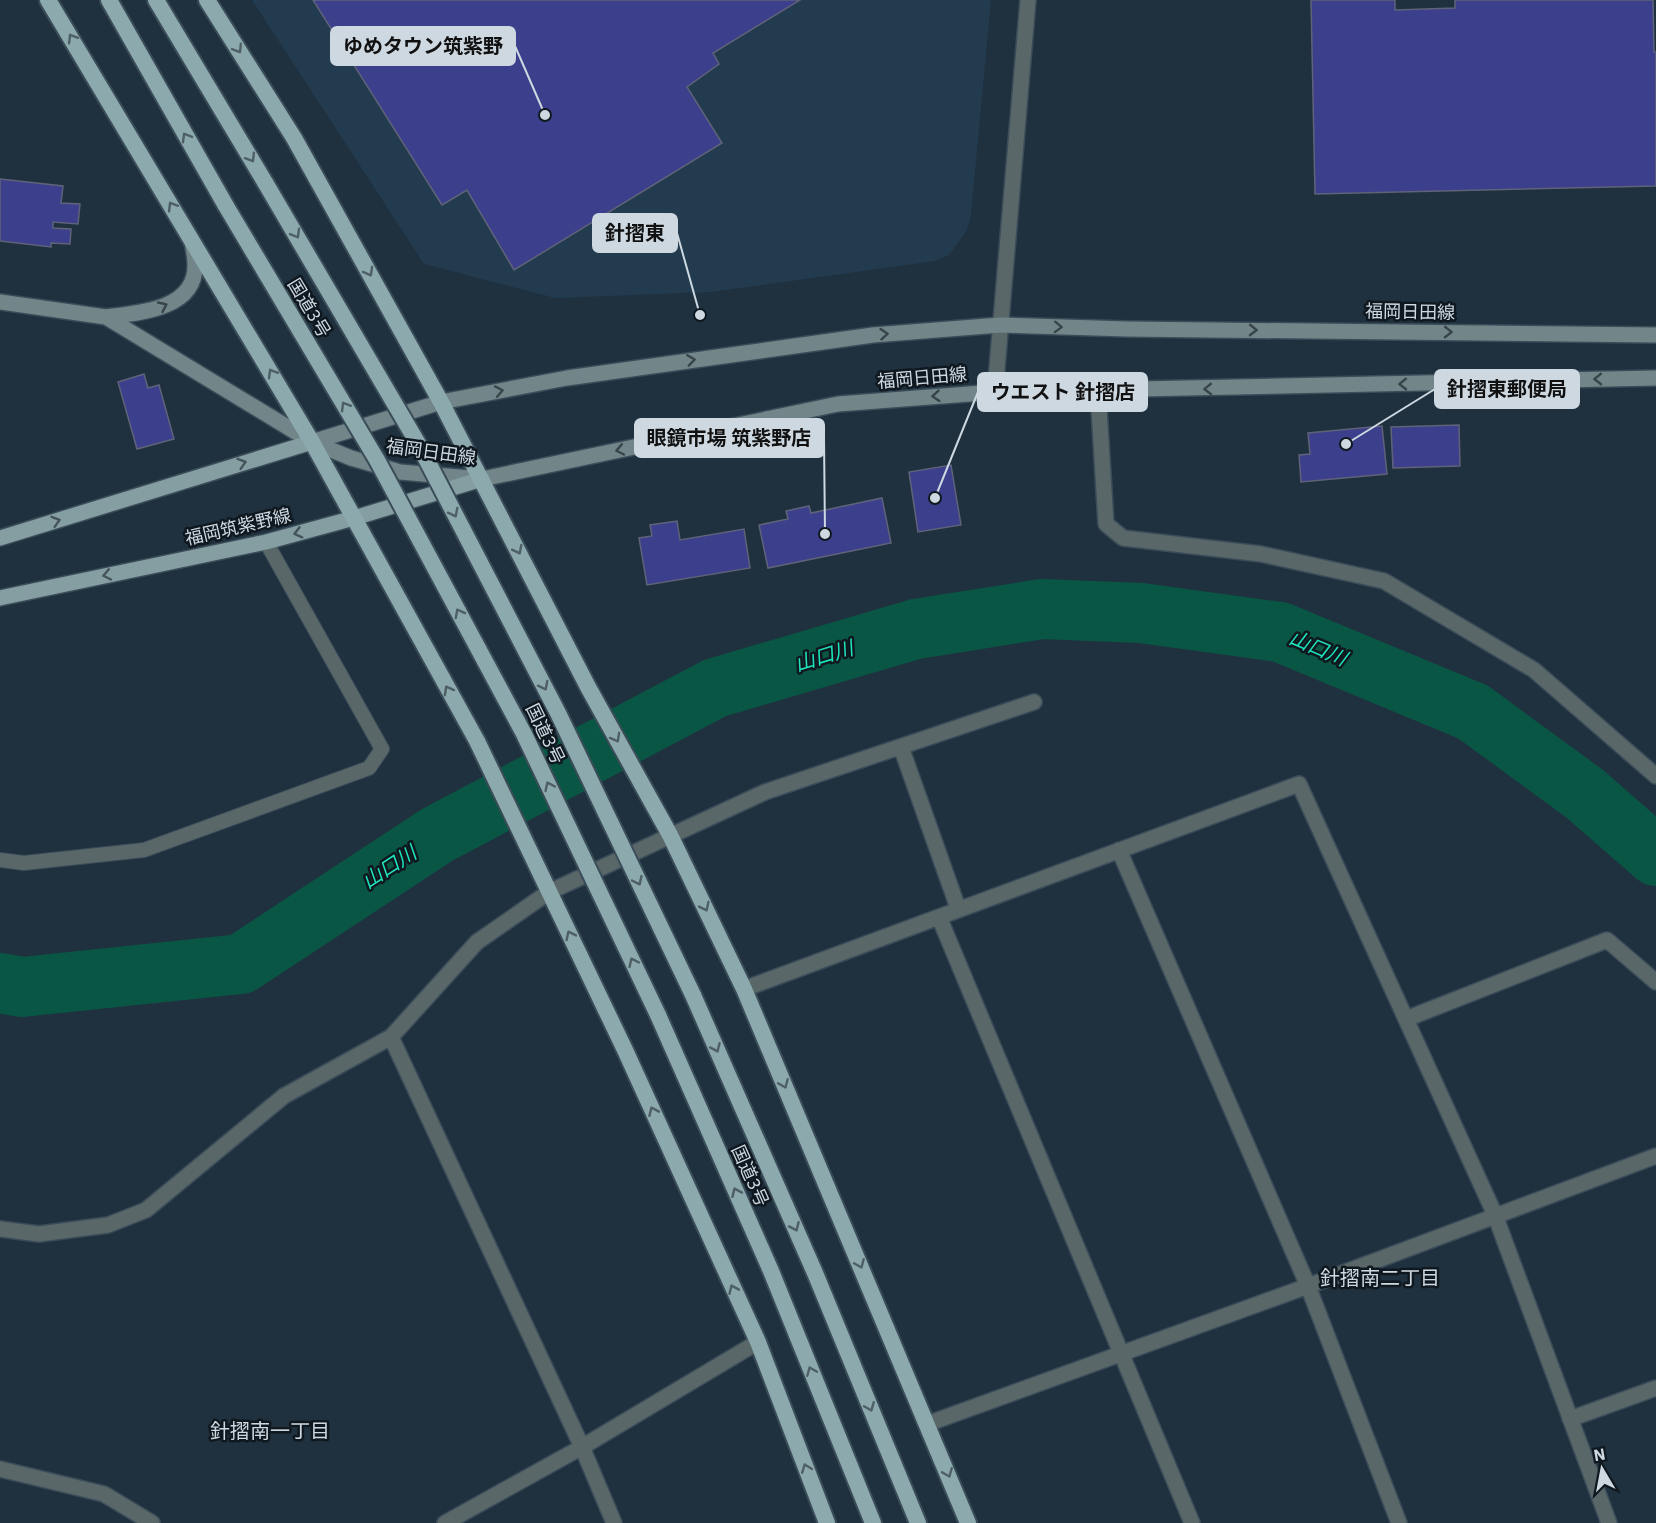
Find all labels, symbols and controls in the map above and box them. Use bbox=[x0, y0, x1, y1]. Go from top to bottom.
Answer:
callout: ゆめタウン筑紫野 bbox=[331, 27, 515, 65]
text: ゆめタウン筑紫野 bbox=[343, 32, 503, 59]
one-way arrow bbox=[67, 34, 79, 44]
one-way arrow bbox=[231, 43, 242, 54]
one-way arrow bbox=[182, 132, 194, 143]
one-way arrow bbox=[244, 152, 255, 162]
one-way arrow bbox=[168, 202, 180, 212]
callout: 針摺東 bbox=[593, 214, 677, 252]
text: 針摺東 bbox=[605, 219, 665, 246]
one-way arrow bbox=[289, 228, 300, 238]
one-way arrow bbox=[361, 266, 373, 276]
street label: 国道3号 bbox=[283, 274, 336, 341]
street label: 福岡日田線 bbox=[1365, 299, 1455, 324]
one-way arrow bbox=[156, 301, 167, 313]
one-way arrow bbox=[1054, 320, 1063, 333]
one-way arrow bbox=[1249, 324, 1258, 336]
one-way arrow bbox=[1444, 326, 1453, 338]
one-way arrow bbox=[880, 328, 889, 341]
one-way arrow bbox=[687, 355, 696, 367]
street label: 福岡日田線 bbox=[876, 362, 968, 393]
one-way arrow bbox=[267, 369, 279, 379]
callout: 針摺東郵便局 bbox=[1435, 370, 1579, 408]
callout: ウエスト 針摺店 bbox=[978, 373, 1147, 411]
one-way arrow bbox=[1593, 373, 1602, 385]
text: 針摺東郵便局 bbox=[1447, 375, 1567, 402]
text: ウエスト 針摺店 bbox=[991, 378, 1135, 405]
one-way arrow bbox=[1398, 378, 1407, 390]
one-way arrow bbox=[1203, 383, 1212, 395]
one-way arrow bbox=[493, 385, 503, 398]
one-way arrow bbox=[932, 390, 941, 403]
one-way arrow bbox=[341, 402, 352, 412]
callout: 眼鏡市場 筑紫野店 bbox=[635, 419, 824, 457]
text: 眼鏡市場 筑紫野店 bbox=[647, 424, 811, 451]
street label: 福岡日田線 bbox=[385, 434, 477, 469]
one-way arrow bbox=[616, 443, 626, 456]
one-way arrow bbox=[236, 458, 247, 470]
street label: 福岡筑紫野線 bbox=[183, 503, 293, 550]
one-way arrow bbox=[447, 507, 459, 518]
one-way arrow bbox=[50, 516, 61, 528]
one-way arrow bbox=[293, 526, 303, 539]
one-way arrow bbox=[511, 543, 522, 554]
one-way arrow bbox=[102, 568, 112, 581]
one-way arrow bbox=[455, 608, 467, 619]
water label: 山口川 bbox=[1285, 623, 1353, 672]
water label: 山口川 bbox=[791, 633, 858, 677]
one-way arrow bbox=[537, 680, 549, 691]
one-way arrow bbox=[444, 686, 455, 696]
street label: 国道3号 bbox=[521, 700, 570, 768]
one-way arrow bbox=[609, 732, 620, 742]
one-way arrow bbox=[545, 782, 557, 793]
water label: 山口川 bbox=[356, 838, 423, 894]
one-way arrow bbox=[631, 874, 643, 885]
one-way arrow bbox=[697, 900, 709, 911]
one-way arrow bbox=[565, 930, 577, 941]
one-way arrow bbox=[628, 958, 640, 969]
one-way arrow bbox=[709, 1042, 721, 1053]
one-way arrow bbox=[777, 1078, 789, 1089]
one-way arrow bbox=[648, 1107, 660, 1118]
street label: 国道3号 bbox=[727, 1142, 774, 1210]
one-way arrow bbox=[731, 1187, 743, 1198]
one-way arrow bbox=[788, 1220, 800, 1231]
one-way arrow bbox=[853, 1258, 865, 1269]
district label: 針摺南二丁目 bbox=[1320, 1264, 1440, 1291]
one-way arrow bbox=[729, 1284, 741, 1295]
one-way arrow bbox=[806, 1367, 818, 1378]
one-way arrow bbox=[863, 1400, 875, 1411]
district label: 針摺南一丁目 bbox=[210, 1417, 330, 1444]
north arrow bbox=[1572, 1439, 1632, 1499]
text: N bbox=[1592, 1443, 1607, 1465]
one-way arrow bbox=[801, 1464, 813, 1475]
one-way arrow bbox=[941, 1467, 953, 1478]

